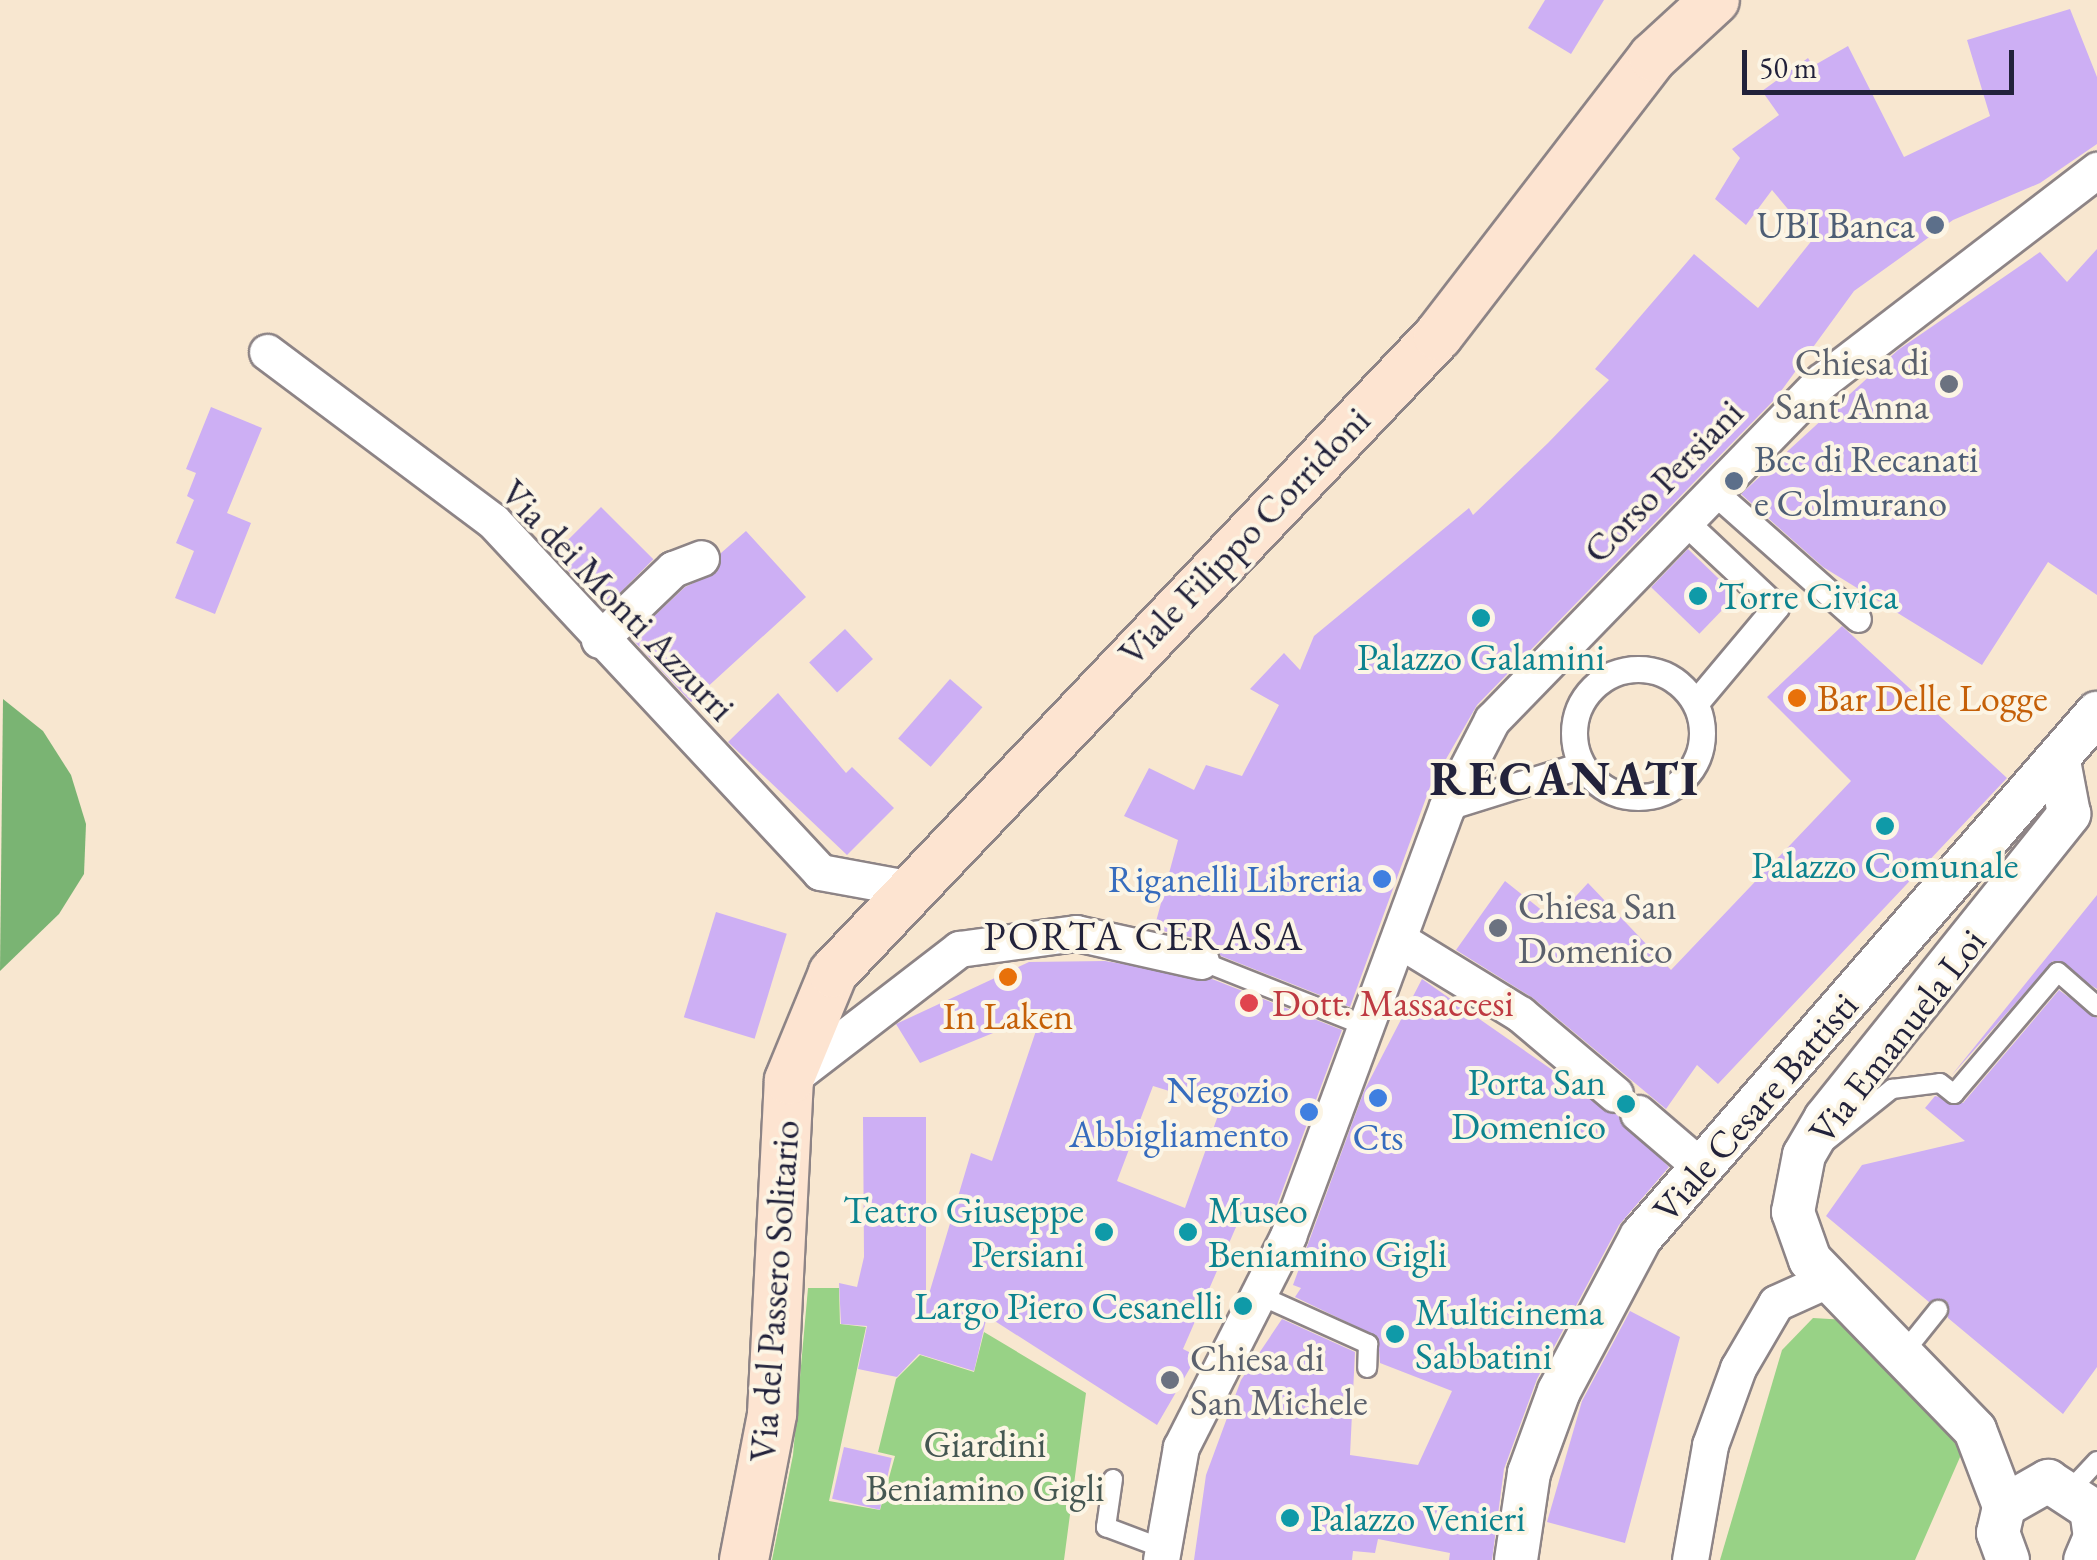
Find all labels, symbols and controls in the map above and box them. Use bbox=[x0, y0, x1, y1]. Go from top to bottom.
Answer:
scale bar bbox=[1747, 30, 2020, 92]
text: 50 m bbox=[1759, 48, 1817, 87]
place label: UBI Banca bbox=[1757, 202, 1915, 248]
marker: UBI Banca bbox=[1924, 214, 1946, 236]
place label: Chiesa di Sant'Anna bbox=[1775, 339, 1929, 428]
marker: Chiesa di Sant'Anna bbox=[1938, 373, 1960, 395]
street label: Corso Persiani bbox=[1574, 390, 1752, 572]
street label: Viale Filippo Corridoni bbox=[1109, 397, 1379, 675]
place label: Bcc di Recanati e Colmurano bbox=[1754, 436, 1978, 526]
street label: Via dei Monti Azzurri bbox=[491, 470, 745, 730]
marker: Bcc di Recanati e Colmurano bbox=[1723, 470, 1745, 492]
place label: Torre Civica bbox=[1718, 573, 1898, 619]
marker: Torre Civica bbox=[1687, 585, 1709, 607]
marker: Palazzo Galamini bbox=[1470, 607, 1492, 629]
place label: Palazzo Galamini bbox=[1357, 634, 1605, 680]
place label: Bar Delle Logge bbox=[1817, 675, 2048, 721]
marker: Bar Delle Logge bbox=[1786, 687, 1808, 709]
district label: RECANATI bbox=[1430, 750, 1700, 808]
marker: Palazzo Comunale bbox=[1874, 815, 1896, 837]
place label: Palazzo Comunale bbox=[1751, 842, 2019, 888]
place label: Riganelli Libreria bbox=[1108, 856, 1362, 902]
marker: Riganelli Libreria bbox=[1371, 868, 1393, 890]
place label: Chiesa San Domenico bbox=[1518, 883, 1677, 972]
district label: PORTA CERASA bbox=[983, 912, 1305, 960]
marker: Chiesa San Domenico bbox=[1487, 917, 1509, 939]
street label: Via Emanuela Loi bbox=[1799, 919, 1995, 1153]
marker: In Laken bbox=[997, 966, 1019, 988]
place label: Dott. Massaccesi bbox=[1272, 980, 1514, 1026]
street label: Viale Cesare Battisti bbox=[1643, 983, 1867, 1231]
marker: Dott. Massaccesi bbox=[1236, 990, 1262, 1016]
place label: In Laken bbox=[943, 993, 1073, 1039]
place label: Porta San Domenico bbox=[1451, 1059, 1606, 1148]
place label: Negozio Abbigliamento bbox=[1069, 1067, 1289, 1156]
marker: Cts bbox=[1367, 1087, 1389, 1109]
marker: Porta San Domenico bbox=[1615, 1093, 1637, 1115]
marker: Negozio Abbigliamento bbox=[1298, 1101, 1320, 1123]
place label: Cts bbox=[1352, 1114, 1404, 1160]
street label: Via del Passero Solitario bbox=[739, 1119, 809, 1463]
place label: Teatro Giuseppe Persiani bbox=[843, 1187, 1084, 1276]
place label: Museo Beniamino Gigli bbox=[1208, 1187, 1447, 1276]
marker: Teatro Giuseppe Persiani bbox=[1093, 1221, 1115, 1243]
marker: Museo Beniamino Gigli bbox=[1177, 1221, 1199, 1243]
place label: Largo Piero Cesanelli bbox=[914, 1283, 1223, 1329]
place label: Multicinema Sabbatini bbox=[1415, 1289, 1604, 1378]
marker: Largo Piero Cesanelli bbox=[1232, 1295, 1254, 1317]
marker: Multicinema Sabbatini bbox=[1384, 1323, 1406, 1345]
place label: Chiesa di San Michele bbox=[1190, 1335, 1368, 1425]
marker: Chiesa di San Michele bbox=[1159, 1369, 1181, 1391]
park label: Giardini Beniamino Gigli bbox=[866, 1421, 1104, 1510]
place label: Palazzo Venieri bbox=[1310, 1495, 1526, 1541]
marker: Palazzo Venieri bbox=[1279, 1507, 1301, 1529]

